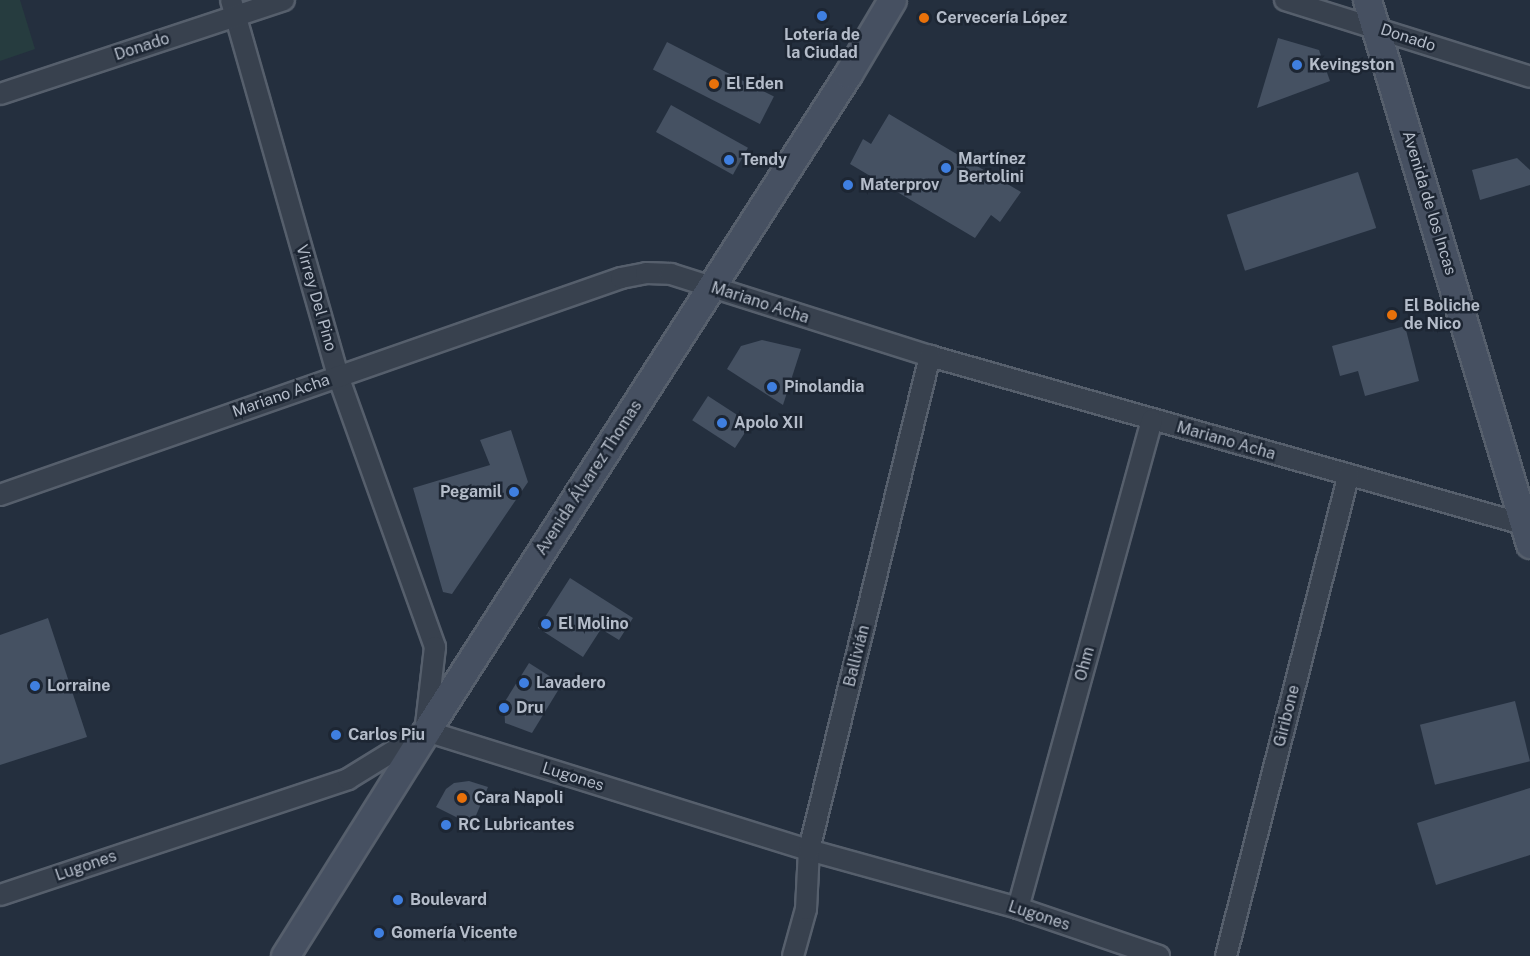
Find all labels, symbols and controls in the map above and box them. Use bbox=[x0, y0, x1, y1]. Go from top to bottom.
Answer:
place label: Cervecería López bbox=[936, 8, 1067, 28]
marker: Lotería de la Ciudad bbox=[815, 9, 829, 23]
marker: Cervecería López bbox=[917, 11, 931, 25]
street label: Donado bbox=[1378, 20, 1438, 56]
place label: Lotería de la Ciudad bbox=[784, 25, 860, 63]
street label: Donado bbox=[112, 29, 172, 65]
place label: Kevingston bbox=[1309, 55, 1394, 75]
marker: Kevingston bbox=[1290, 58, 1304, 72]
place label: El Eden bbox=[726, 74, 783, 94]
marker: El Eden bbox=[707, 77, 721, 91]
street label: Avenida de los Incas bbox=[1398, 128, 1460, 278]
place label: Martínez Bertolini bbox=[958, 149, 1026, 187]
place label: Tendy bbox=[741, 150, 787, 170]
marker: Tendy bbox=[722, 153, 736, 167]
marker: Martínez Bertolini bbox=[939, 161, 953, 175]
place label: Materprov bbox=[860, 175, 939, 195]
marker: Materprov bbox=[841, 178, 855, 192]
street label: Virrey Del Pino bbox=[292, 242, 340, 354]
street label: Mariano Acha bbox=[709, 278, 811, 328]
place label: El Boliche de Nico bbox=[1404, 296, 1480, 334]
marker: El Boliche de Nico bbox=[1385, 308, 1399, 322]
street label: Mariano Acha bbox=[230, 370, 332, 422]
place label: Pinolandia bbox=[784, 377, 864, 397]
marker: Pinolandia bbox=[765, 380, 779, 394]
street label: Avenida Álvarez Thomas bbox=[532, 397, 646, 559]
place label: Apolo XII bbox=[734, 413, 803, 433]
marker: Apolo XII bbox=[715, 416, 729, 430]
street label: Mariano Acha bbox=[1174, 418, 1278, 464]
place label: Pegamil bbox=[440, 482, 502, 502]
marker: Pegamil bbox=[507, 485, 521, 499]
place label: El Molino bbox=[558, 614, 629, 634]
marker: El Molino bbox=[539, 617, 553, 631]
street label: Ballivián bbox=[840, 623, 874, 689]
street label: Ohm bbox=[1071, 645, 1099, 683]
place label: Lavadero bbox=[536, 673, 606, 693]
place label: Lorraine bbox=[47, 676, 110, 696]
marker: Lavadero bbox=[517, 676, 531, 690]
marker: Lorraine bbox=[28, 679, 42, 693]
street label: Giribone bbox=[1270, 683, 1304, 749]
place label: Dru bbox=[516, 698, 544, 718]
marker: Dru bbox=[497, 701, 511, 715]
place label: Carlos Piu bbox=[348, 725, 425, 745]
marker: Carlos Piu bbox=[329, 728, 343, 742]
street label: Lugones bbox=[540, 759, 606, 795]
place label: Cara Napoli bbox=[474, 788, 563, 808]
marker: Cara Napoli bbox=[455, 791, 469, 805]
place label: RC Lubricantes bbox=[458, 815, 575, 835]
marker: RC Lubricantes bbox=[439, 818, 453, 832]
street label: Lugones bbox=[53, 847, 119, 885]
place label: Boulevard bbox=[410, 890, 487, 910]
marker: Boulevard bbox=[391, 893, 405, 907]
street label: Lugones bbox=[1006, 897, 1072, 935]
place label: Gomería Vicente bbox=[391, 923, 518, 943]
marker: Gomería Vicente bbox=[372, 926, 386, 940]

